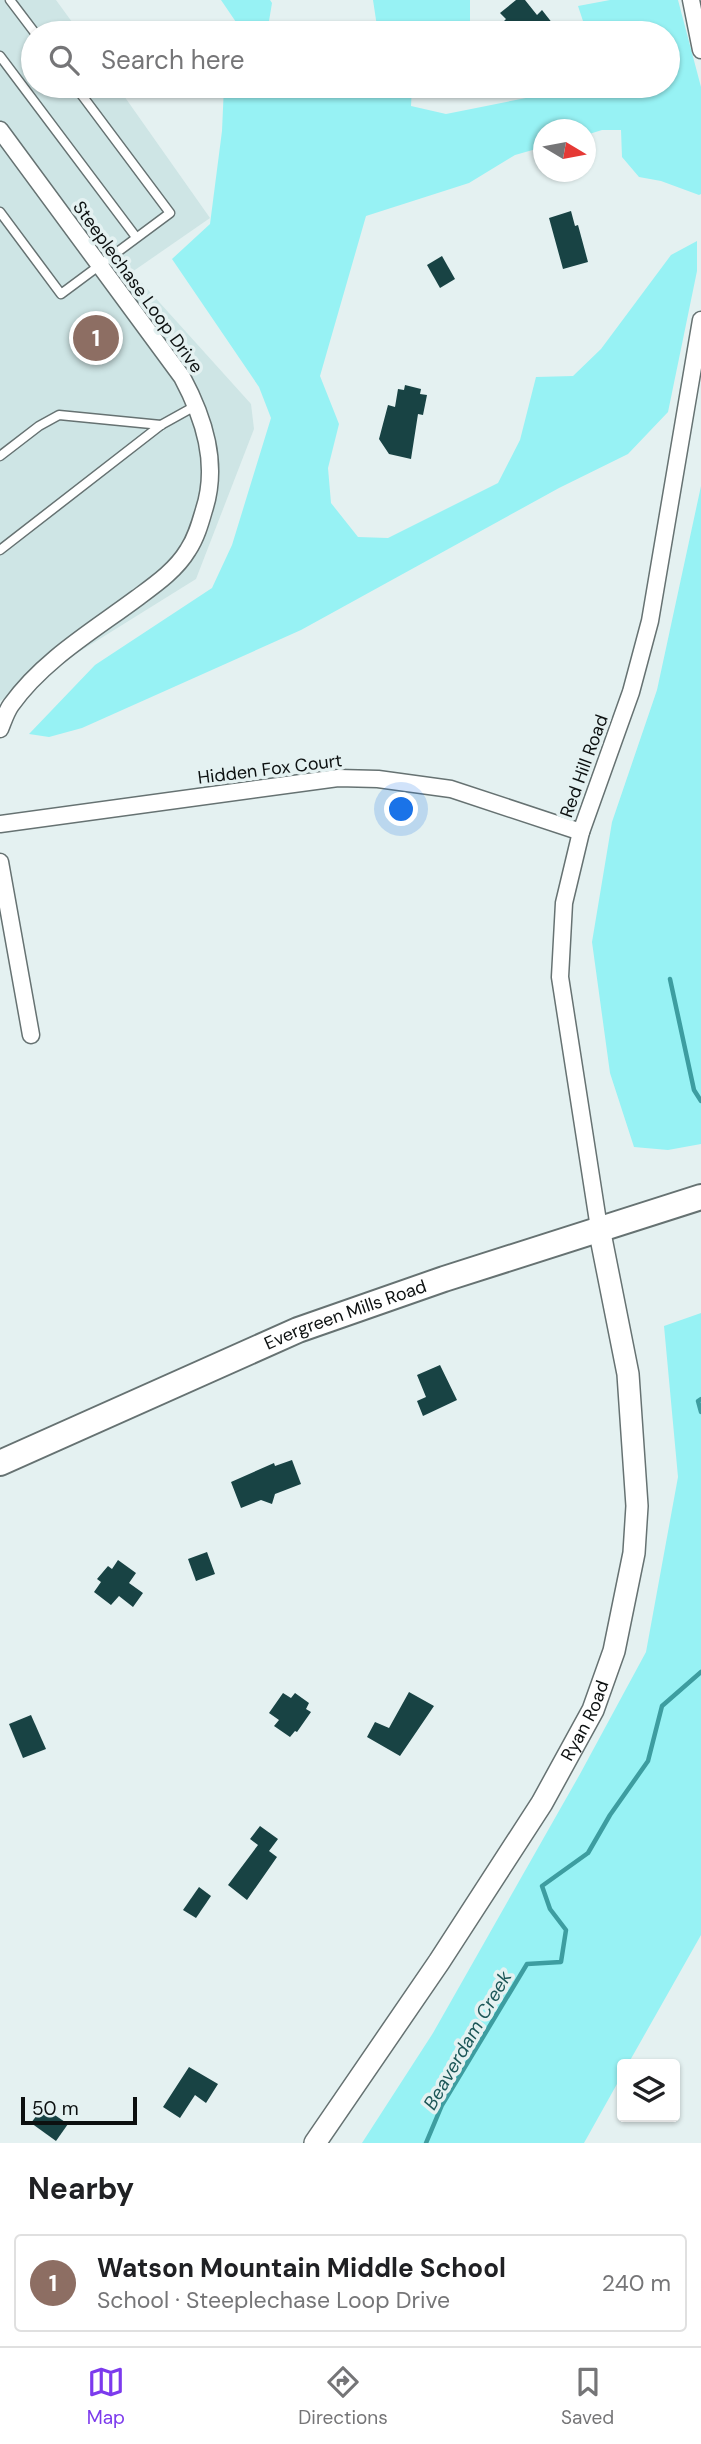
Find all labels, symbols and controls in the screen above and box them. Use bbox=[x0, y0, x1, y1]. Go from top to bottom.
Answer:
search box bbox=[21, 21, 680, 98]
icon: search bbox=[45, 41, 83, 79]
text: Search here bbox=[101, 43, 244, 77]
north arrow bbox=[533, 119, 596, 182]
street label: Steeplechase Loop Drive bbox=[68, 196, 208, 378]
pin: 1 bbox=[73, 312, 119, 364]
street label: Red Hill Road bbox=[554, 711, 614, 821]
street label: Hidden Fox Court bbox=[196, 748, 344, 790]
your location bbox=[384, 792, 418, 826]
street label: Evergreen Mills Road bbox=[260, 1274, 430, 1356]
street label: Ryan Road bbox=[555, 1677, 615, 1765]
water label: Beaverdam Creek bbox=[418, 1966, 517, 2114]
map controls bbox=[617, 2059, 680, 2122]
button: layers bbox=[617, 2059, 680, 2122]
scale bar bbox=[21, 2094, 136, 2126]
text: 50 m bbox=[32, 2096, 79, 2121]
text: Nearby bbox=[28, 2169, 134, 2208]
text: Watson Mountain Middle School bbox=[97, 2251, 506, 2285]
text: 1 bbox=[49, 2268, 57, 2298]
text: 240 m bbox=[602, 2268, 671, 2298]
text: School · Steeplechase Loop Drive bbox=[97, 2285, 450, 2315]
tab: Map bbox=[87, 2363, 125, 2430]
tab: Directions bbox=[298, 2363, 388, 2430]
tab: Saved bbox=[561, 2363, 614, 2430]

